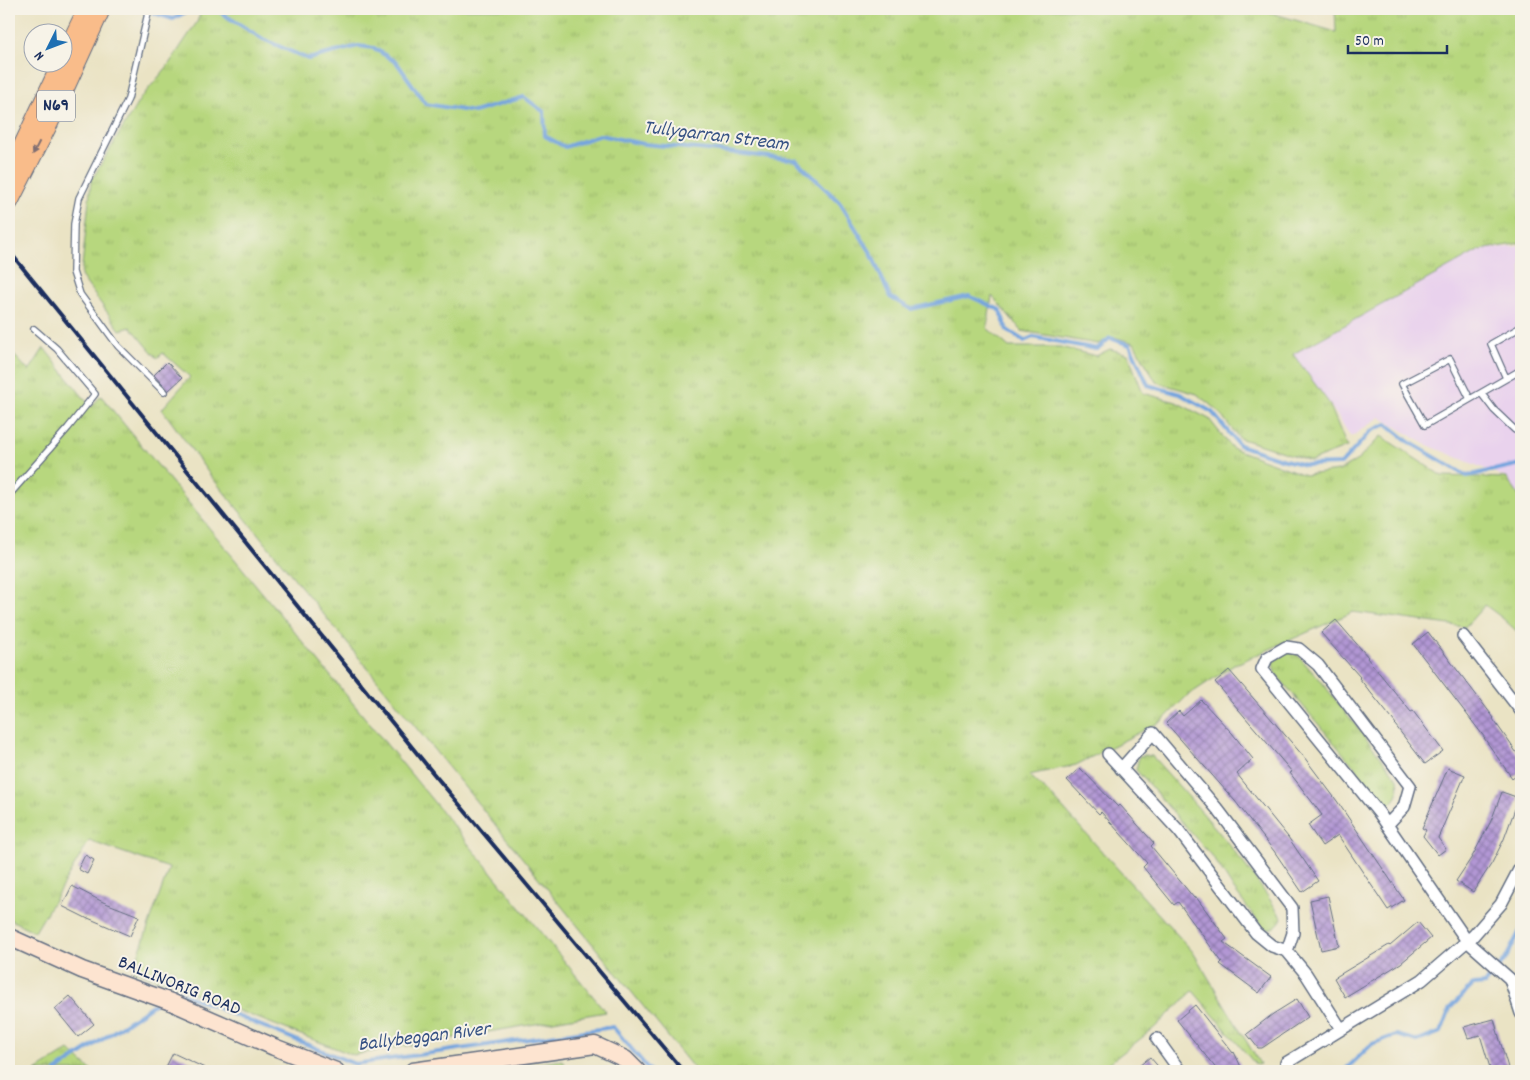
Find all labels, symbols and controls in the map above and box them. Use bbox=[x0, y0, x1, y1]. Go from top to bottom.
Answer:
north arrow bbox=[22, 22, 72, 72]
scale bar bbox=[1348, 22, 1446, 54]
text: 50 m bbox=[1355, 31, 1384, 53]
text: N bbox=[30, 46, 50, 65]
road number: N69 bbox=[37, 90, 75, 122]
water label: Tullygarran Stream bbox=[642, 114, 790, 160]
one-way arrow bbox=[32, 141, 40, 155]
street label: BALLINORIG ROAD bbox=[113, 950, 245, 1024]
water label: Ballybeggan River bbox=[356, 1016, 494, 1060]

